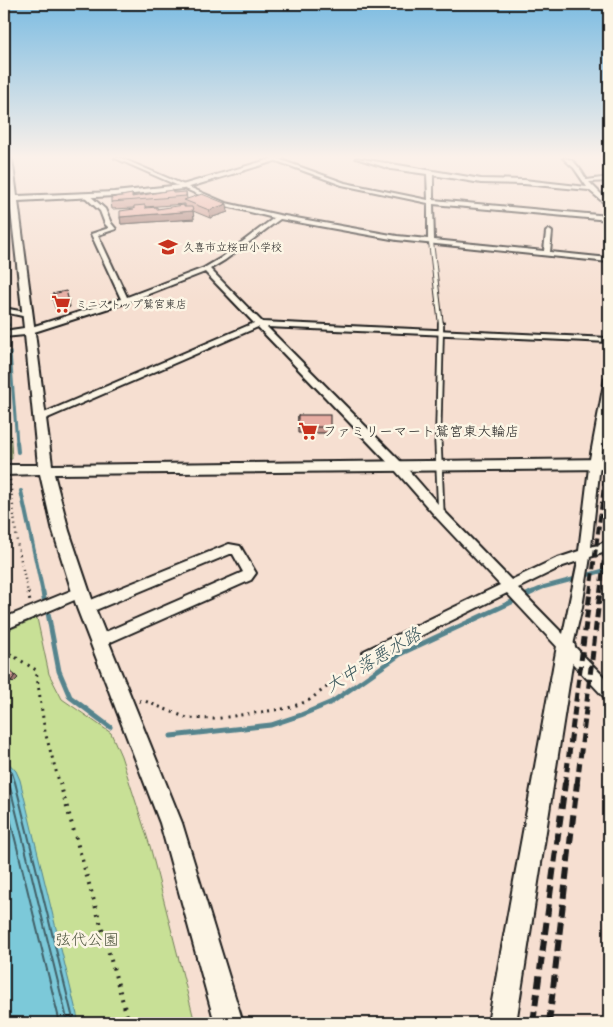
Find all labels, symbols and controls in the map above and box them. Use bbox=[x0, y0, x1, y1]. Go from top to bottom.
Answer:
school or university icon: 久喜市立桜田小学校 bbox=[157, 236, 179, 258]
place label: 久喜市立桜田小学校 bbox=[183, 240, 282, 254]
supermarket icon: ミニストップ鷲宮東店 bbox=[50, 293, 72, 315]
place label: ミニストップ鷲宮東店 bbox=[76, 297, 187, 311]
supermarket icon: ファミリーマート鷲宮東大輪店 bbox=[297, 420, 319, 442]
place label: ファミリーマート鷲宮東大輪店 bbox=[323, 422, 519, 440]
water label: 大中落悪水路 bbox=[321, 621, 426, 697]
park label: 弦代公園 bbox=[55, 929, 119, 949]

